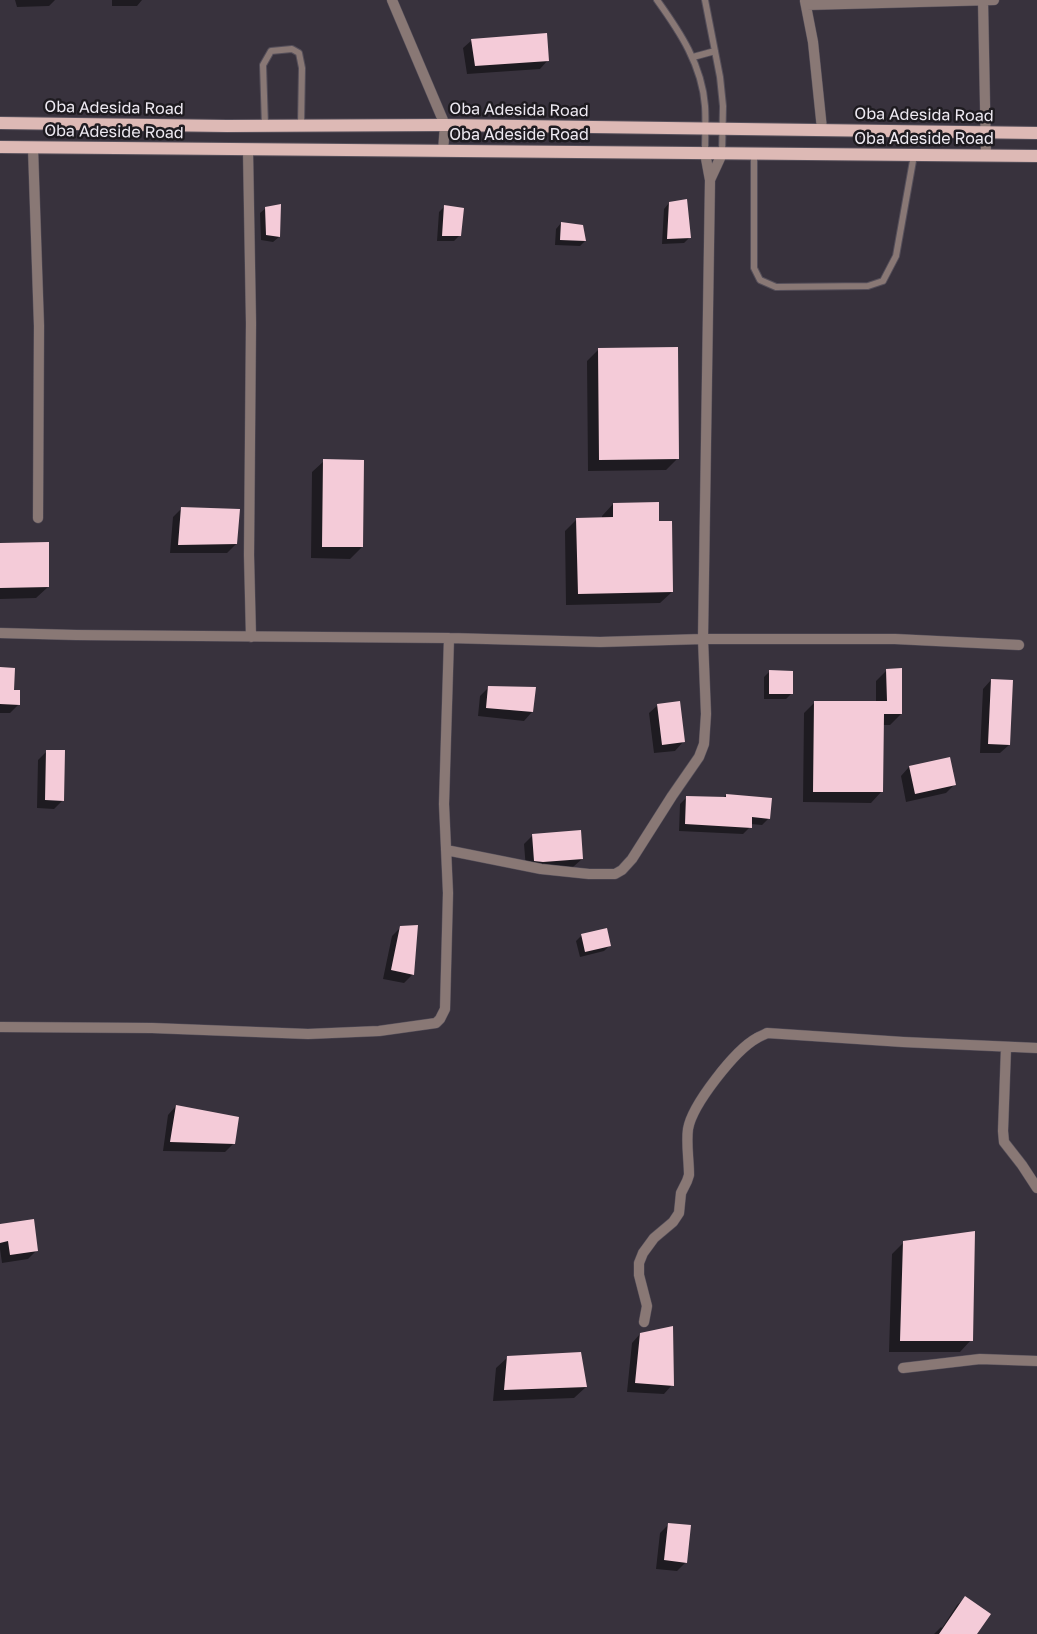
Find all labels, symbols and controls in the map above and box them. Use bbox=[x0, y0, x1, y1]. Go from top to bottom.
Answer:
street label: Oba Adesida Road bbox=[44, 97, 184, 119]
street label: Oba Adesida Road bbox=[449, 99, 589, 121]
street label: Oba Adesida Road bbox=[854, 104, 994, 126]
street label: Oba Adeside Road bbox=[44, 121, 184, 143]
street label: Oba Adeside Road bbox=[449, 125, 589, 145]
street label: Oba Adeside Road bbox=[854, 129, 994, 149]

